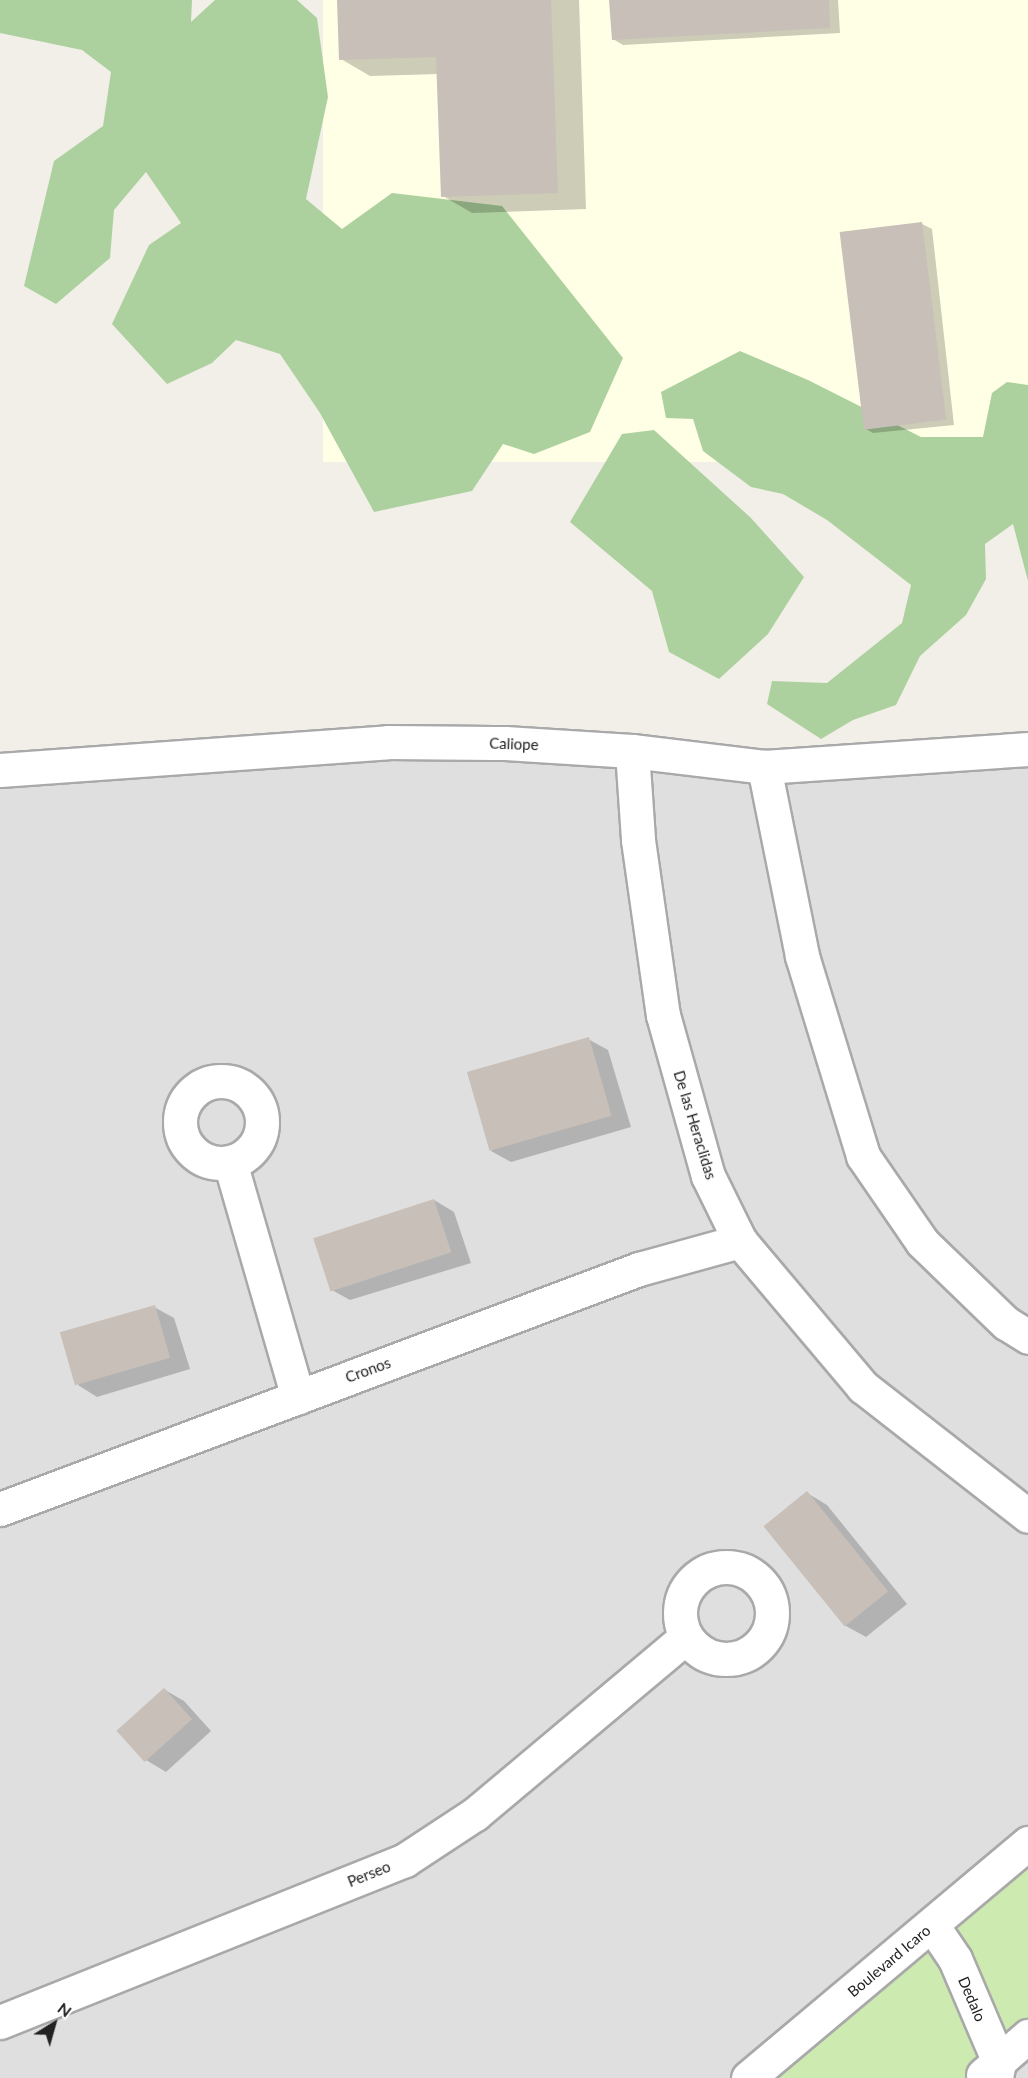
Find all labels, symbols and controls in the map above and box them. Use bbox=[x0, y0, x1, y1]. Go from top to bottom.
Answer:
street label: Caliope bbox=[489, 734, 539, 754]
street label: De las Heraclidas bbox=[670, 1068, 720, 1182]
street label: Cronos bbox=[343, 1354, 393, 1386]
street label: Perseo bbox=[345, 1857, 393, 1891]
street label: Boulevard Icaro bbox=[844, 1921, 934, 2001]
street label: Dedalo bbox=[955, 1974, 989, 2024]
north arrow bbox=[24, 1994, 84, 2054]
text: N bbox=[54, 1998, 76, 2021]

